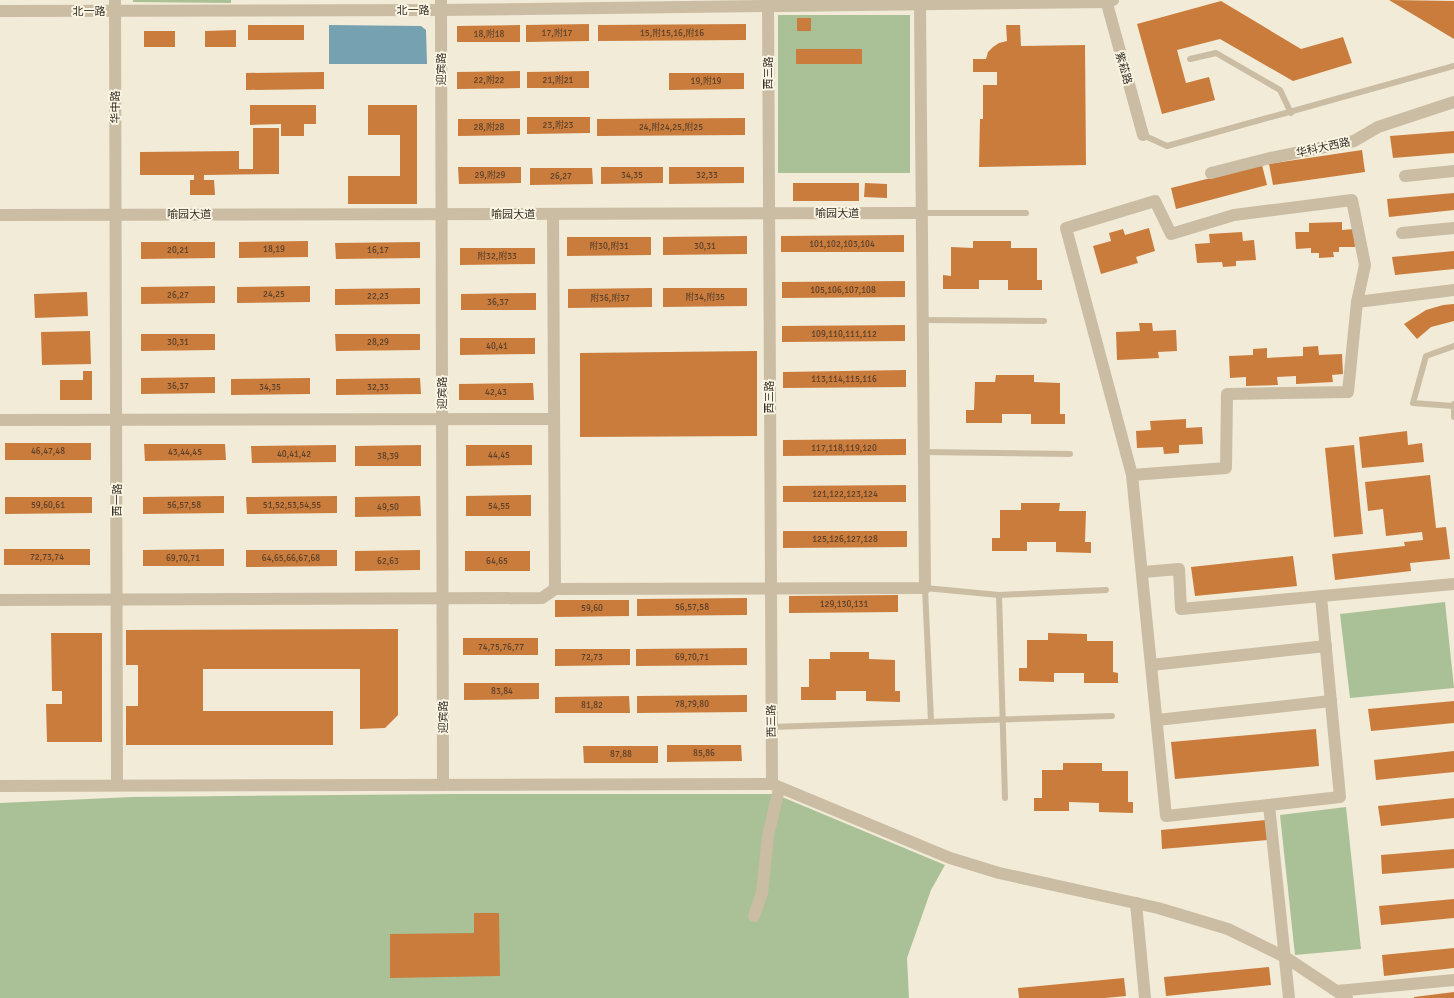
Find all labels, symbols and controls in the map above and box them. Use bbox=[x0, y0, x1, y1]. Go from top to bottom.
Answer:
street label: 北一路 bbox=[397, 4, 430, 17]
street label: 北一路 bbox=[73, 5, 106, 18]
house number: 17,附17 bbox=[542, 28, 573, 39]
house number: 15,附15,16,附16 bbox=[640, 28, 704, 39]
house number: 18,附18 bbox=[474, 29, 505, 40]
street label: 紫菘路 bbox=[1113, 50, 1134, 86]
street label: 迎宾路 bbox=[435, 53, 448, 86]
street label: 西三路 bbox=[762, 57, 775, 90]
house number: 22,附22 bbox=[474, 75, 505, 86]
house number: 21,附21 bbox=[543, 75, 574, 86]
house number: 19,附19 bbox=[691, 76, 722, 87]
street label: 华中路 bbox=[109, 91, 122, 124]
house number: 23,附23 bbox=[543, 120, 574, 131]
house number: 28,附28 bbox=[474, 122, 505, 133]
house number: 24,附24,25,附25 bbox=[639, 122, 703, 133]
street label: 华科大西路 bbox=[1295, 135, 1351, 160]
house number: 29,附29 bbox=[475, 170, 506, 181]
house number: 34,35 bbox=[621, 170, 643, 181]
house number: 32,33 bbox=[696, 170, 718, 181]
house number: 26,27 bbox=[550, 171, 572, 182]
street label: 喻园大道 bbox=[815, 207, 859, 220]
street label: 喻园大道 bbox=[167, 208, 211, 221]
street label: 喻园大道 bbox=[491, 208, 535, 221]
house number: 101,102,103,104 bbox=[809, 239, 875, 250]
house number: 附30,附31 bbox=[589, 241, 629, 252]
house number: 30,31 bbox=[694, 241, 716, 252]
house number: 18,19 bbox=[263, 244, 285, 255]
house number: 20,21 bbox=[167, 245, 189, 256]
house number: 16,17 bbox=[367, 245, 389, 256]
house number: 附32,附33 bbox=[477, 251, 517, 262]
house number: 105,106,107,108 bbox=[810, 285, 876, 296]
house number: 24,25 bbox=[263, 289, 285, 300]
house number: 26,27 bbox=[167, 290, 189, 301]
house number: 22,23 bbox=[367, 291, 389, 302]
house number: 附34,附35 bbox=[685, 292, 725, 303]
house number: 附36,附37 bbox=[590, 293, 630, 304]
house number: 36,37 bbox=[487, 297, 509, 308]
house number: 109,110,111,112 bbox=[811, 329, 877, 340]
house number: 30,31 bbox=[167, 337, 189, 348]
house number: 28,29 bbox=[367, 337, 389, 348]
house number: 40,41 bbox=[486, 341, 508, 352]
house number: 113,114,115,116 bbox=[811, 374, 877, 385]
street label: 迎宾路 bbox=[436, 377, 449, 410]
house number: 36,37 bbox=[167, 381, 189, 392]
street label: 西三路 bbox=[763, 381, 776, 414]
house number: 34,35 bbox=[259, 382, 281, 393]
house number: 32,33 bbox=[367, 382, 389, 393]
house number: 42,43 bbox=[485, 387, 507, 398]
house number: 117,118,119,120 bbox=[811, 443, 877, 454]
house number: 46,47,48 bbox=[31, 446, 65, 457]
house number: 43,44,45 bbox=[168, 447, 202, 458]
house number: 40,41,42 bbox=[277, 449, 311, 460]
house number: 44,45 bbox=[488, 450, 510, 461]
house number: 38,39 bbox=[377, 451, 399, 462]
street label: 西一路 bbox=[111, 484, 124, 517]
house number: 121,122,123,124 bbox=[812, 489, 878, 500]
house number: 59,60,61 bbox=[31, 500, 65, 511]
house number: 56,57,58 bbox=[167, 500, 201, 511]
house number: 51,52,53,54,55 bbox=[263, 500, 321, 511]
house number: 54,55 bbox=[488, 501, 510, 512]
house number: 49,50 bbox=[377, 502, 399, 513]
house number: 125,126,127,128 bbox=[812, 534, 878, 545]
house number: 72,73,74 bbox=[30, 552, 64, 563]
house number: 69,70,71 bbox=[166, 553, 200, 564]
house number: 64,65,66,67,68 bbox=[262, 553, 320, 564]
house number: 62,63 bbox=[377, 556, 399, 567]
house number: 64,65 bbox=[486, 556, 508, 567]
house number: 129,130,131 bbox=[820, 599, 868, 610]
house number: 56,57,58 bbox=[675, 602, 709, 613]
house number: 59,60 bbox=[581, 603, 603, 614]
house number: 74,75,76,77 bbox=[478, 642, 524, 653]
house number: 72,73 bbox=[581, 652, 603, 663]
house number: 69,70,71 bbox=[675, 652, 709, 663]
house number: 83,84 bbox=[491, 686, 513, 697]
house number: 78,79,80 bbox=[675, 699, 709, 710]
house number: 81,82 bbox=[581, 700, 603, 711]
street label: 迎宾路 bbox=[437, 701, 450, 734]
street label: 西三路 bbox=[765, 704, 778, 738]
house number: 85,86 bbox=[693, 748, 715, 759]
house number: 87,88 bbox=[610, 749, 632, 760]

